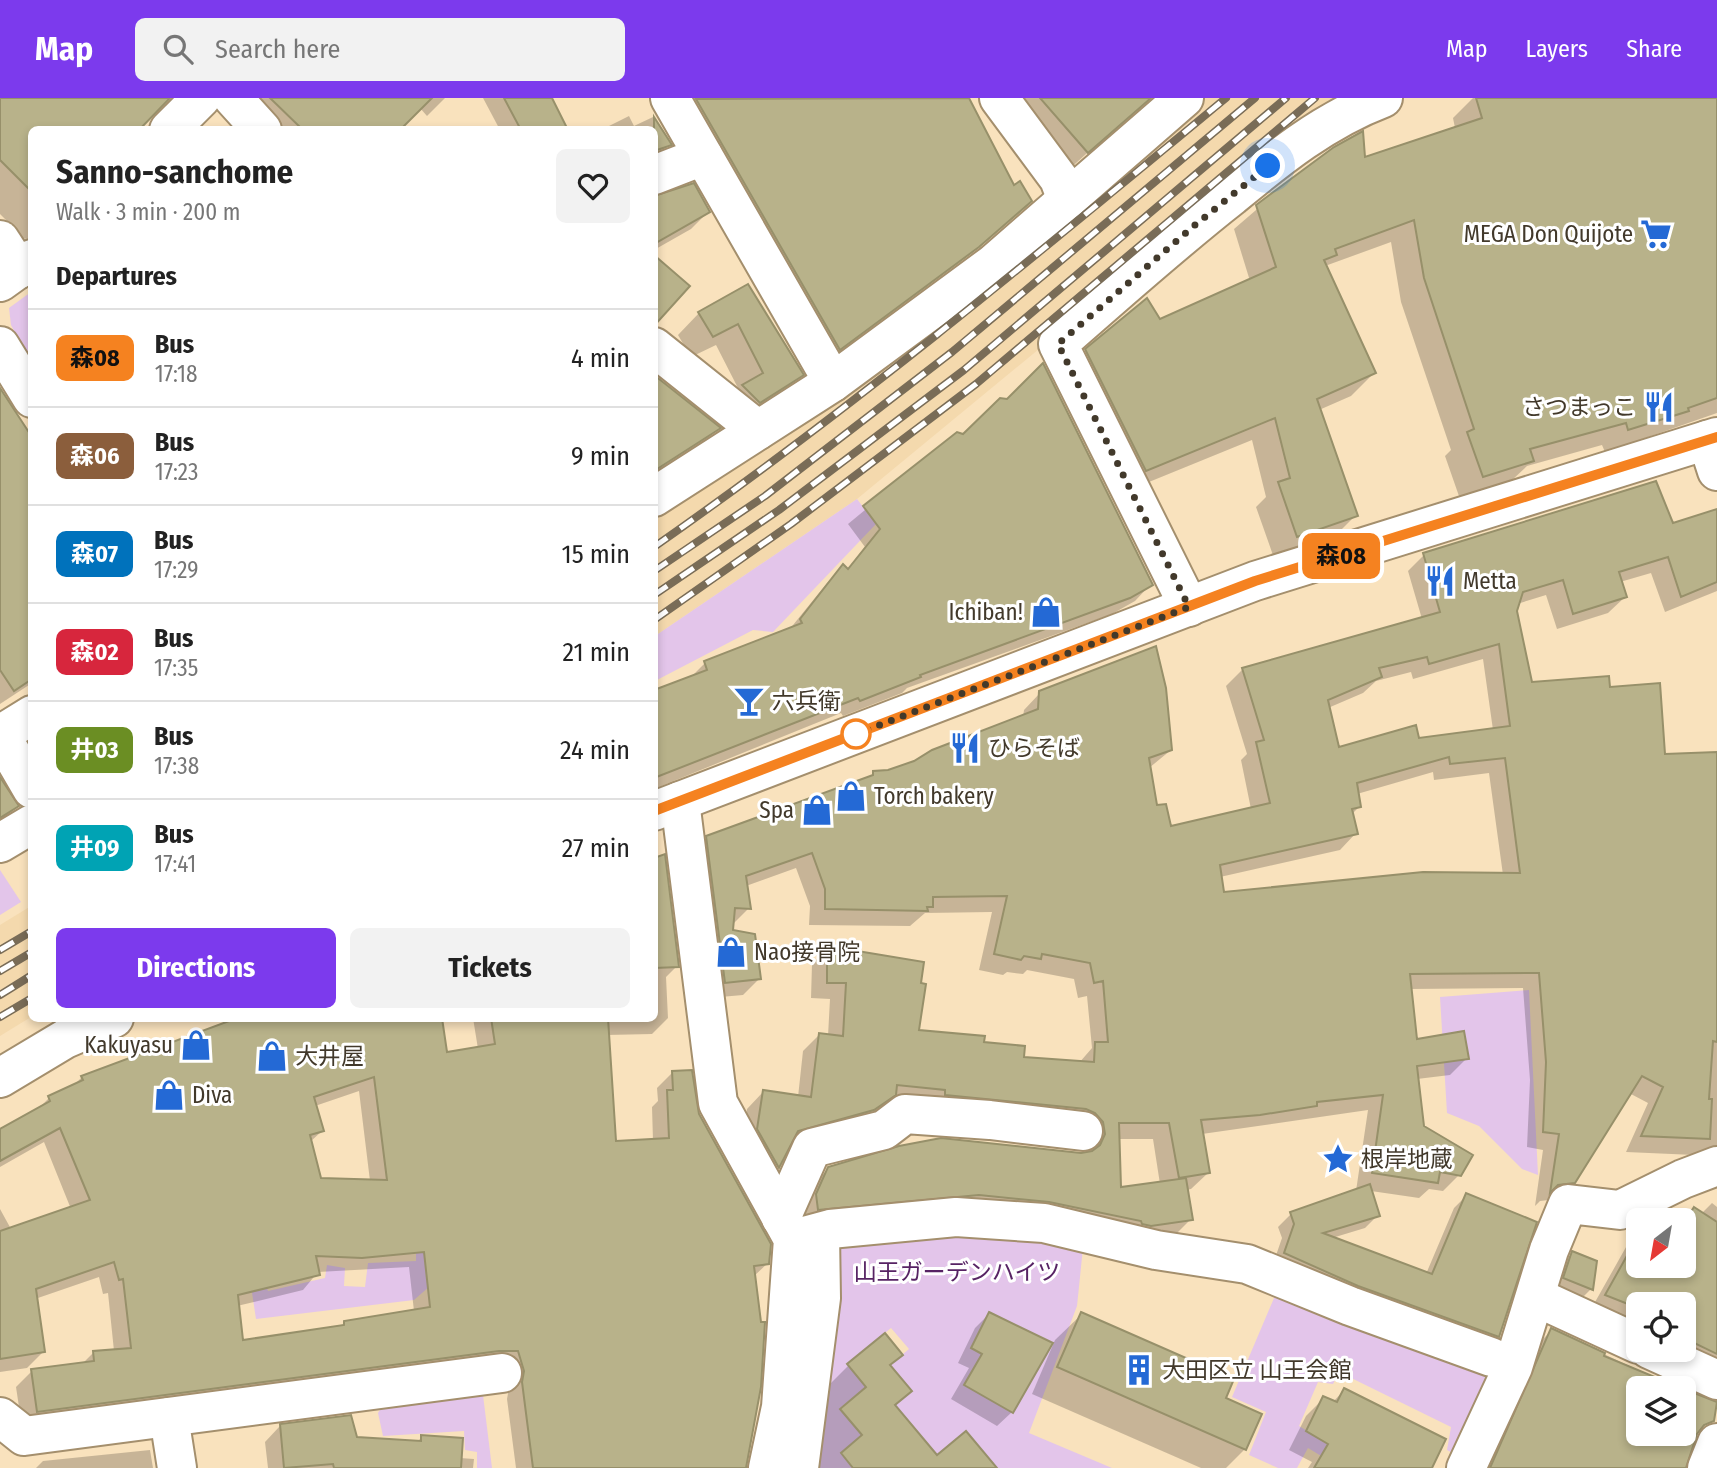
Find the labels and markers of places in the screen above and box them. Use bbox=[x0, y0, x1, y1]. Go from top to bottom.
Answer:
supermarket icon: MEGA Don Quijote bbox=[1639, 217, 1673, 251]
place label: MEGA Don Quijote bbox=[1464, 220, 1633, 248]
restaurant icon: さつまっこ bbox=[1642, 390, 1676, 424]
place label: さつまっこ bbox=[1522, 393, 1636, 421]
restaurant icon: Metta bbox=[1423, 564, 1457, 598]
place label: Metta bbox=[1463, 567, 1517, 595]
shop icon: Ichiban! bbox=[1029, 595, 1063, 629]
place label: Ichiban! bbox=[949, 598, 1023, 626]
bar icon: 六兵衛 bbox=[732, 684, 766, 718]
place label: 六兵衛 bbox=[772, 687, 841, 715]
unlabelled marker bbox=[841, 719, 871, 749]
restaurant icon: ひらそば bbox=[948, 731, 982, 765]
place label: ひらそば bbox=[988, 734, 1080, 762]
shop icon: Torch bakery bbox=[834, 779, 868, 813]
place label: Torch bakery bbox=[874, 782, 994, 810]
shop icon: Spa bbox=[800, 793, 834, 827]
place label: Spa bbox=[759, 796, 794, 824]
shop icon: Nao接骨院 bbox=[714, 935, 748, 969]
place label: Nao接骨院 bbox=[754, 938, 860, 966]
shop icon: Kakuyasu bbox=[179, 1028, 213, 1062]
place label: Kakuyasu bbox=[84, 1031, 173, 1059]
shop icon: 大井屋 bbox=[255, 1039, 289, 1073]
place label: 大井屋 bbox=[295, 1042, 364, 1070]
shop icon: Diva bbox=[152, 1078, 186, 1112]
place label: Diva bbox=[192, 1081, 232, 1109]
place icon: 根岸地蔵 bbox=[1321, 1142, 1355, 1176]
place label: 根岸地蔵 bbox=[1361, 1145, 1453, 1173]
building icon: 大田区立 山王会館 bbox=[1122, 1353, 1156, 1387]
place label: 大田区立 山王会館 bbox=[1162, 1356, 1351, 1384]

